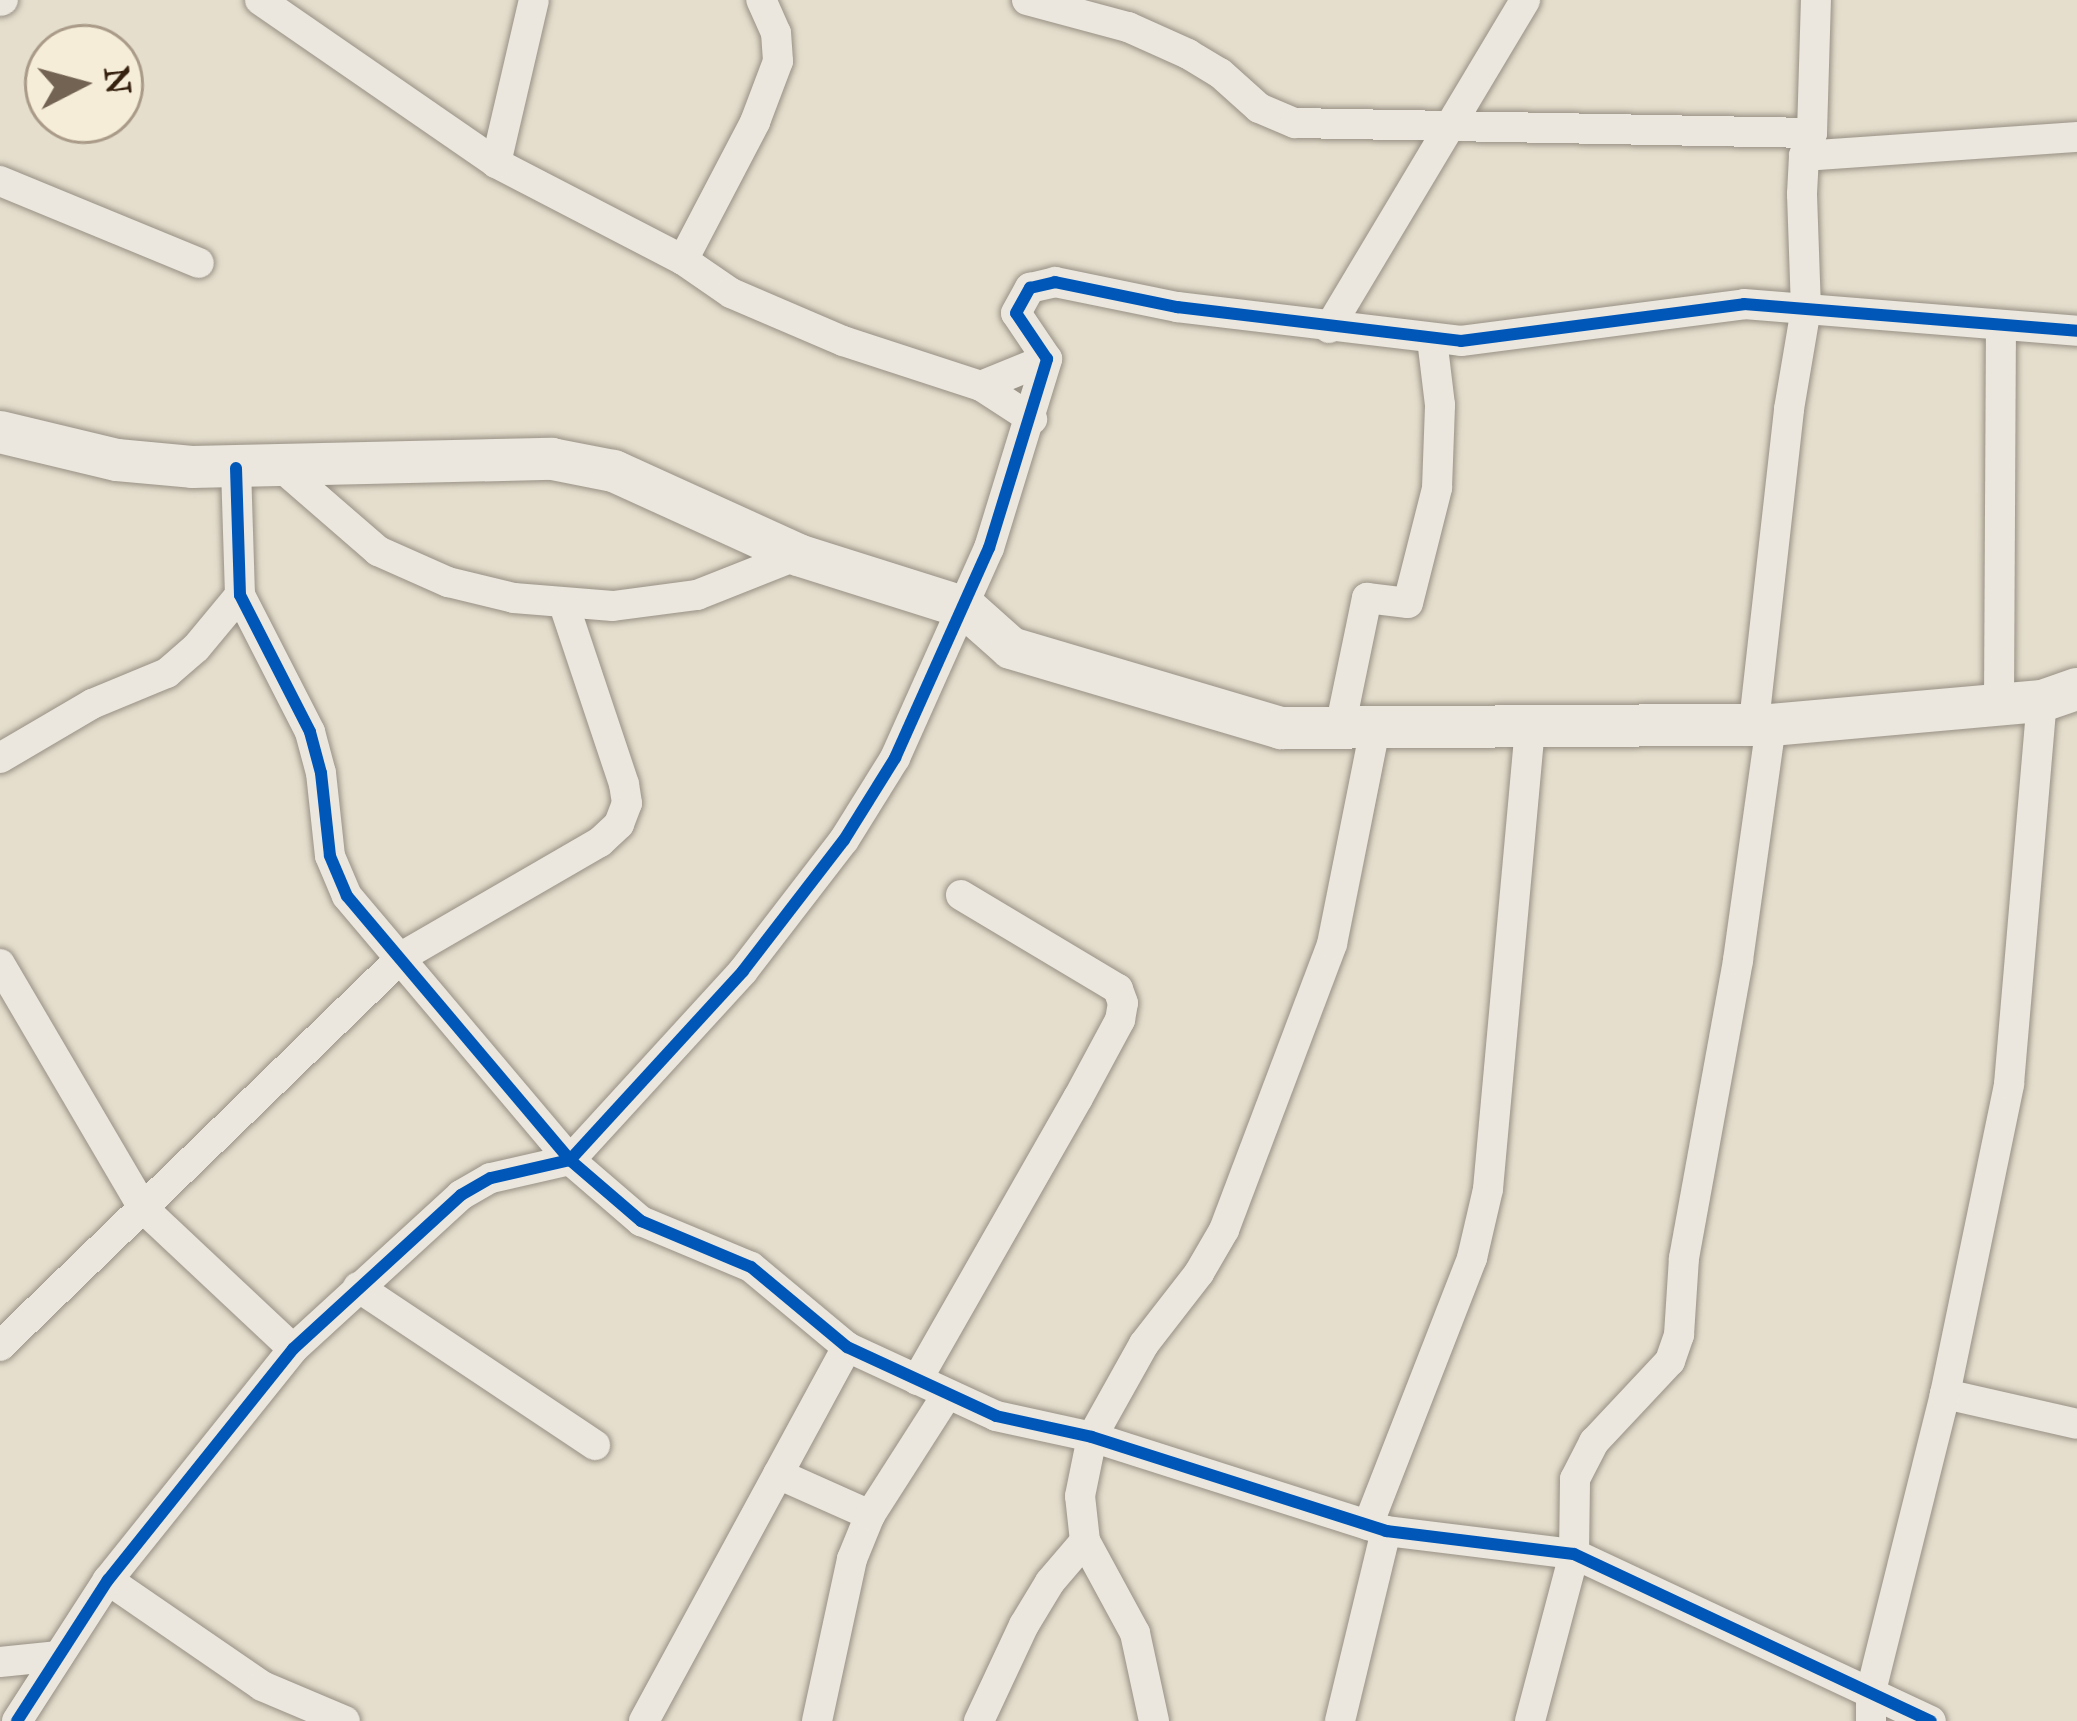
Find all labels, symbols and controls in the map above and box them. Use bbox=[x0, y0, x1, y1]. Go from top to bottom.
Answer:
north arrow bbox=[24, 24, 144, 144]
text: N bbox=[95, 65, 138, 97]

